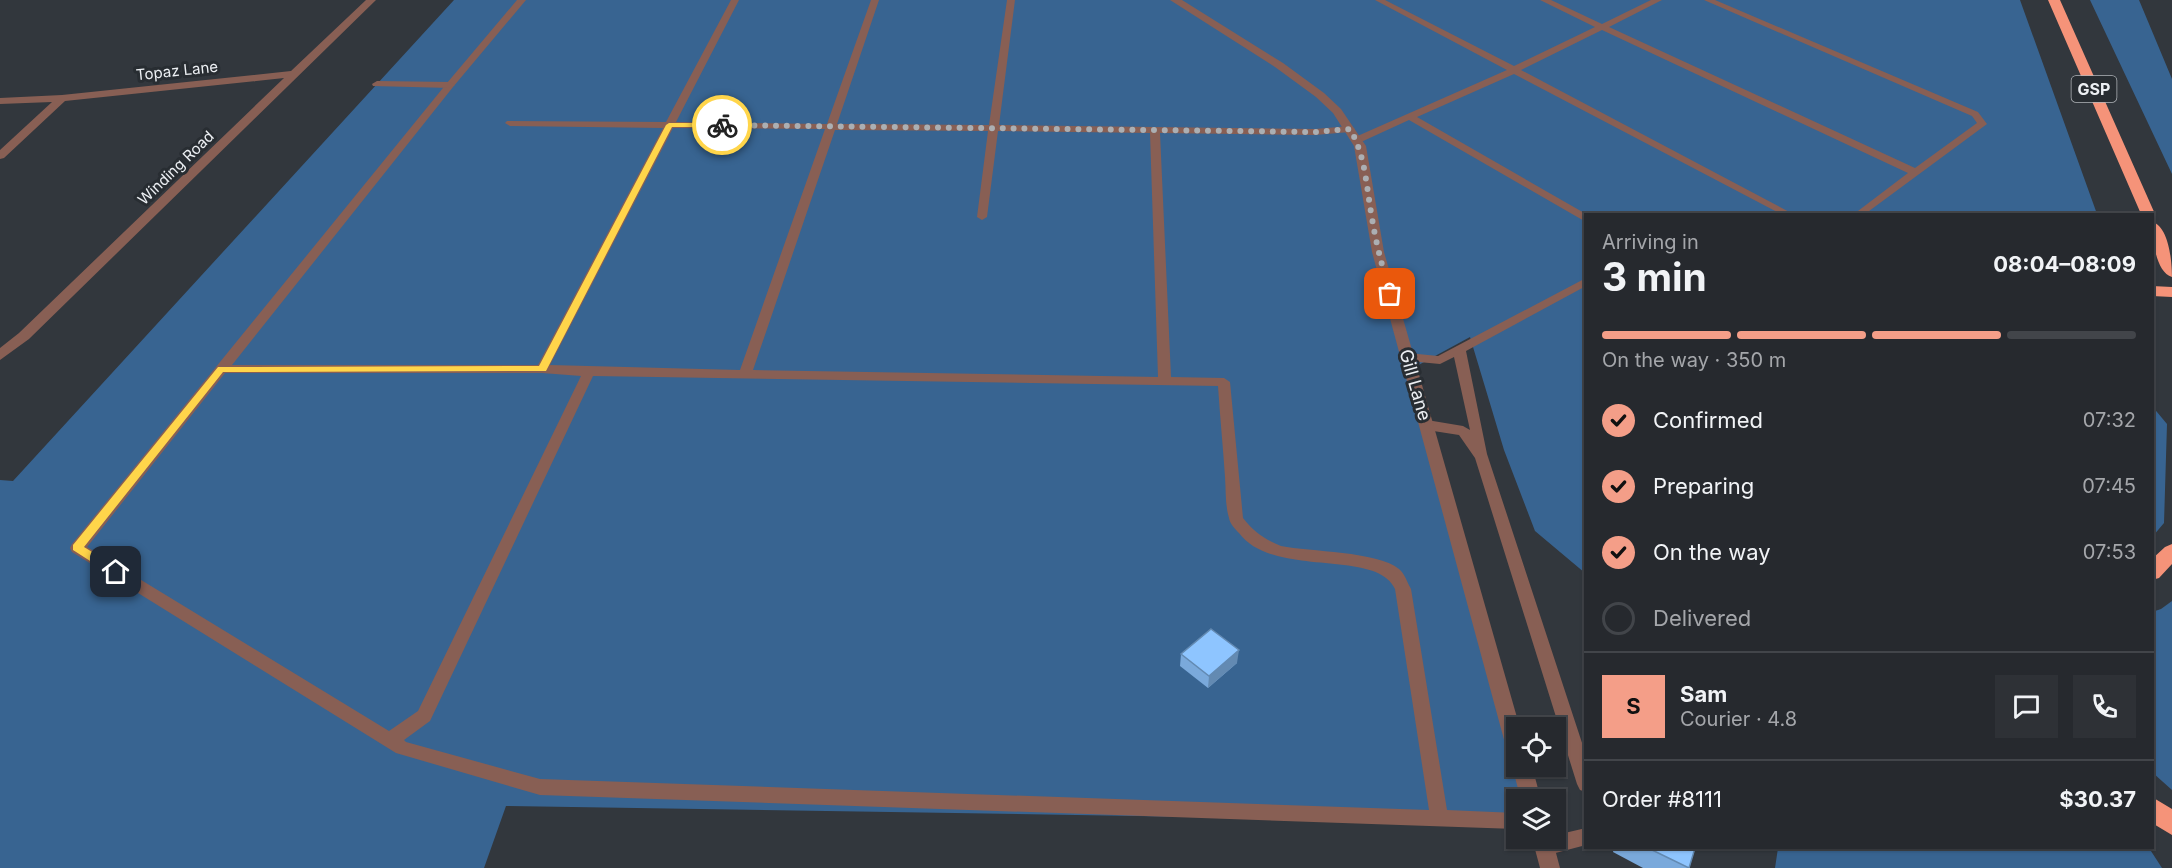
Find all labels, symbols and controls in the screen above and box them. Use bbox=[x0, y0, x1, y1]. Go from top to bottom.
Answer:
street label: Topaz Lane bbox=[135, 57, 219, 84]
road number: GSP bbox=[2072, 76, 2116, 102]
courier bbox=[692, 95, 752, 155]
icon: bike bbox=[706, 109, 739, 142]
street label: Winding Road bbox=[134, 127, 218, 209]
text: Arriving in bbox=[1602, 230, 1699, 254]
text: 08:04–08:09 bbox=[1993, 251, 2136, 277]
text: 3 min bbox=[1602, 253, 1707, 300]
pin bbox=[1364, 268, 1415, 319]
icon: bag bbox=[1373, 277, 1406, 310]
street label: Gill Lane bbox=[1395, 347, 1436, 423]
text: On the way · 350 m bbox=[1602, 348, 1786, 372]
icon: check bbox=[1602, 404, 1635, 437]
text: Confirmed bbox=[1653, 407, 1763, 433]
text: 07:32 bbox=[2083, 408, 2136, 432]
icon: check bbox=[1602, 470, 1635, 503]
text: Preparing bbox=[1653, 473, 1754, 499]
text: 07:45 bbox=[2082, 474, 2136, 498]
icon: check bbox=[1602, 536, 1635, 569]
text: On the way bbox=[1653, 539, 1771, 565]
text: 07:53 bbox=[2083, 540, 2136, 564]
pin bbox=[90, 546, 141, 597]
icon: home bbox=[99, 555, 132, 588]
text: Delivered bbox=[1653, 605, 1751, 631]
button: chat bbox=[1995, 675, 2058, 738]
button: phone bbox=[2073, 675, 2136, 738]
text: Sam bbox=[1680, 681, 1727, 707]
text: S bbox=[1626, 693, 1641, 719]
text: Courier · 4.8 bbox=[1680, 707, 1797, 731]
map controls bbox=[1506, 717, 1566, 849]
button: locate bbox=[1506, 717, 1566, 777]
text: Order #8111 bbox=[1602, 786, 1722, 812]
text: $30.37 bbox=[2059, 786, 2136, 812]
button: layers bbox=[1506, 789, 1566, 849]

